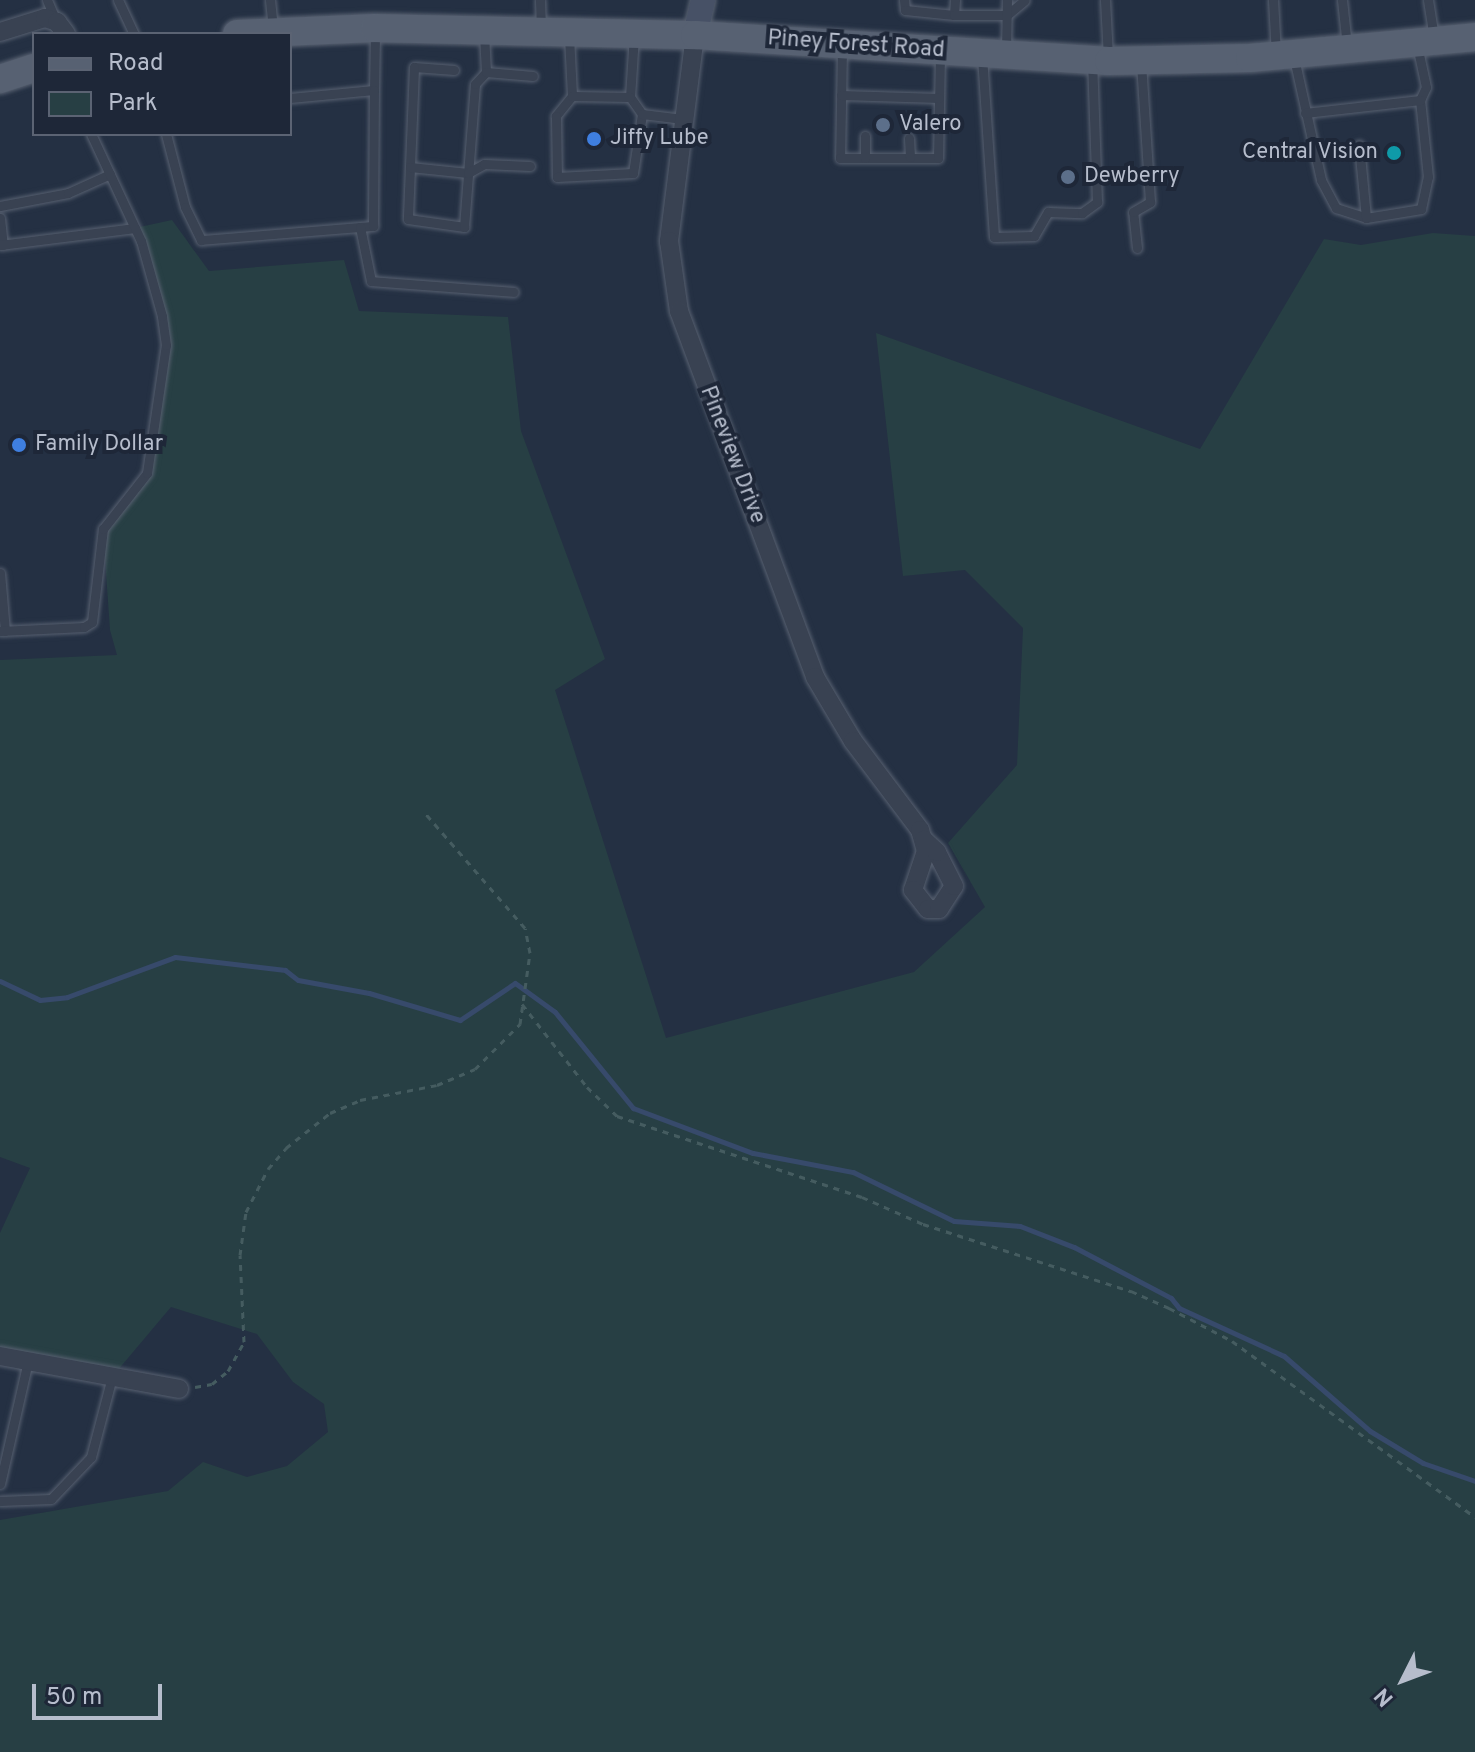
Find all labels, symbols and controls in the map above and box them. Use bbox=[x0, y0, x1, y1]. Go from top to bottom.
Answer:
street label: Piney Forest Road bbox=[767, 26, 945, 64]
legend bbox=[32, 32, 292, 136]
text: Road bbox=[108, 49, 164, 79]
text: Park bbox=[108, 89, 158, 119]
place label: Valero bbox=[899, 112, 961, 138]
marker: Valero bbox=[874, 116, 892, 134]
place label: Jiffy Lube bbox=[610, 126, 708, 152]
marker: Jiffy Lube bbox=[585, 130, 603, 148]
place label: Central Vision bbox=[1241, 140, 1378, 166]
marker: Central Vision bbox=[1385, 144, 1403, 162]
place label: Dewberry bbox=[1084, 164, 1180, 190]
marker: Dewberry bbox=[1059, 168, 1077, 186]
street label: Pineview Drive bbox=[694, 383, 770, 527]
place label: Family Dollar bbox=[35, 432, 163, 458]
marker: Family Dollar bbox=[10, 436, 28, 454]
north arrow bbox=[1363, 1640, 1443, 1720]
scale bar bbox=[36, 1668, 166, 1718]
text: N bbox=[1369, 1681, 1400, 1711]
text: 50 m bbox=[46, 1683, 102, 1713]

